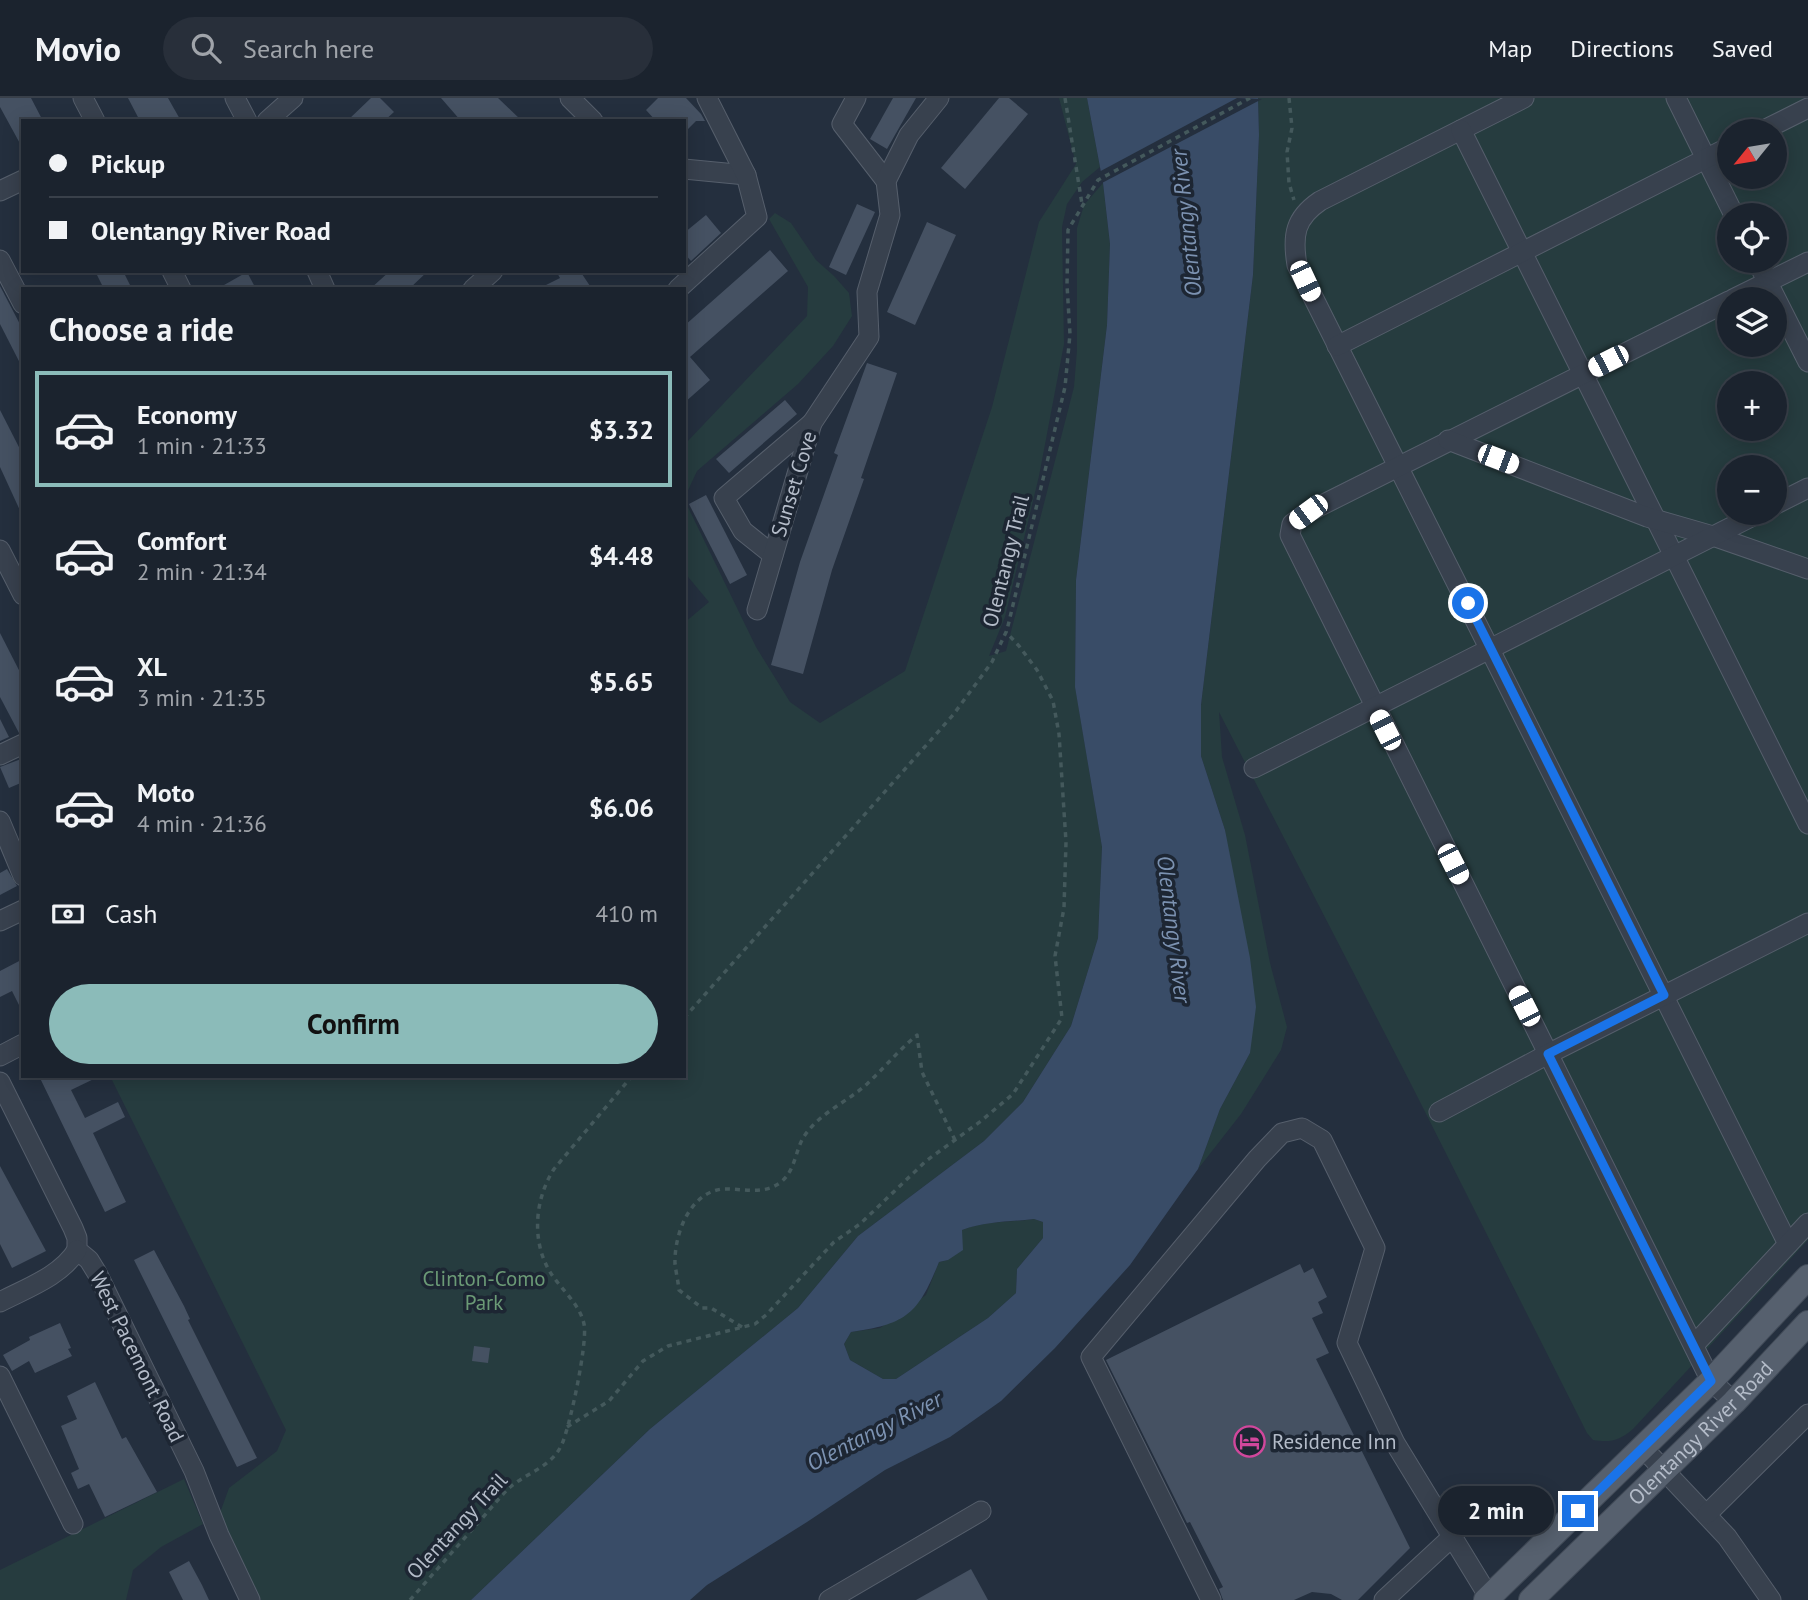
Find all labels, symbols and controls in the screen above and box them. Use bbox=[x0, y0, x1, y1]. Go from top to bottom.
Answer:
search box bbox=[163, 17, 653, 80]
text: Movio bbox=[35, 27, 121, 70]
icon: search bbox=[187, 29, 225, 67]
text: Search here bbox=[243, 32, 374, 65]
text: Map bbox=[1488, 33, 1532, 64]
text: Directions bbox=[1570, 33, 1674, 64]
text: Saved bbox=[1712, 33, 1773, 64]
north arrow bbox=[1717, 119, 1787, 189]
map controls bbox=[1717, 119, 1787, 525]
water label: Olentangy River bbox=[1163, 146, 1208, 298]
text: Pickup bbox=[91, 147, 165, 180]
button: locate bbox=[1717, 203, 1787, 273]
text: Olentangy River Road bbox=[91, 214, 331, 247]
car bbox=[1287, 258, 1324, 304]
button: layers bbox=[1717, 287, 1787, 357]
text: Choose a ride bbox=[49, 308, 234, 350]
car bbox=[1585, 342, 1632, 380]
button: + bbox=[1717, 371, 1787, 441]
icon: car bbox=[53, 398, 116, 461]
text: Economy bbox=[137, 398, 237, 431]
text: $3.32 bbox=[589, 413, 654, 446]
street label: Sunset Cove bbox=[765, 428, 822, 540]
text: 1 min · 21:33 bbox=[137, 431, 267, 460]
car bbox=[1475, 442, 1522, 476]
button: − bbox=[1717, 455, 1787, 525]
car bbox=[1285, 491, 1332, 533]
street label: Olentangy Trail bbox=[976, 492, 1035, 630]
icon: car bbox=[53, 524, 116, 587]
text: Comfort bbox=[137, 524, 227, 557]
text: $4.48 bbox=[589, 539, 654, 572]
text: 2 min · 21:34 bbox=[137, 557, 267, 586]
route start bbox=[1452, 587, 1484, 619]
icon: car bbox=[53, 650, 116, 713]
text: XL bbox=[137, 650, 167, 683]
text: $5.65 bbox=[589, 665, 654, 698]
text: 3 min · 21:35 bbox=[137, 683, 267, 712]
car bbox=[1367, 707, 1404, 753]
icon: car bbox=[53, 776, 116, 839]
text: Moto bbox=[137, 776, 195, 809]
text: $6.06 bbox=[589, 791, 654, 824]
text: 4 min · 21:36 bbox=[137, 809, 267, 838]
car bbox=[1435, 841, 1472, 887]
water label: Olentangy River bbox=[1151, 854, 1198, 1006]
icon: cash bbox=[49, 895, 87, 933]
text: Cash bbox=[105, 897, 157, 930]
text: 410 m bbox=[596, 899, 658, 928]
car bbox=[1506, 983, 1543, 1029]
button: Confirm bbox=[49, 984, 658, 1064]
park label: Clinton-Como Park bbox=[422, 1265, 546, 1316]
street label: West Pacemont Road bbox=[84, 1267, 191, 1447]
street label: Olentangy River Road bbox=[1622, 1355, 1779, 1511]
water label: Olentangy River bbox=[801, 1383, 948, 1477]
hotel icon: Residence Inn bbox=[1232, 1425, 1266, 1459]
place label: Residence Inn bbox=[1272, 1428, 1396, 1455]
street label: Olentangy Trail bbox=[400, 1467, 513, 1584]
callout: 2 min bbox=[1438, 1486, 1554, 1536]
route end bbox=[1562, 1495, 1594, 1527]
text: 2 min bbox=[1468, 1496, 1524, 1525]

